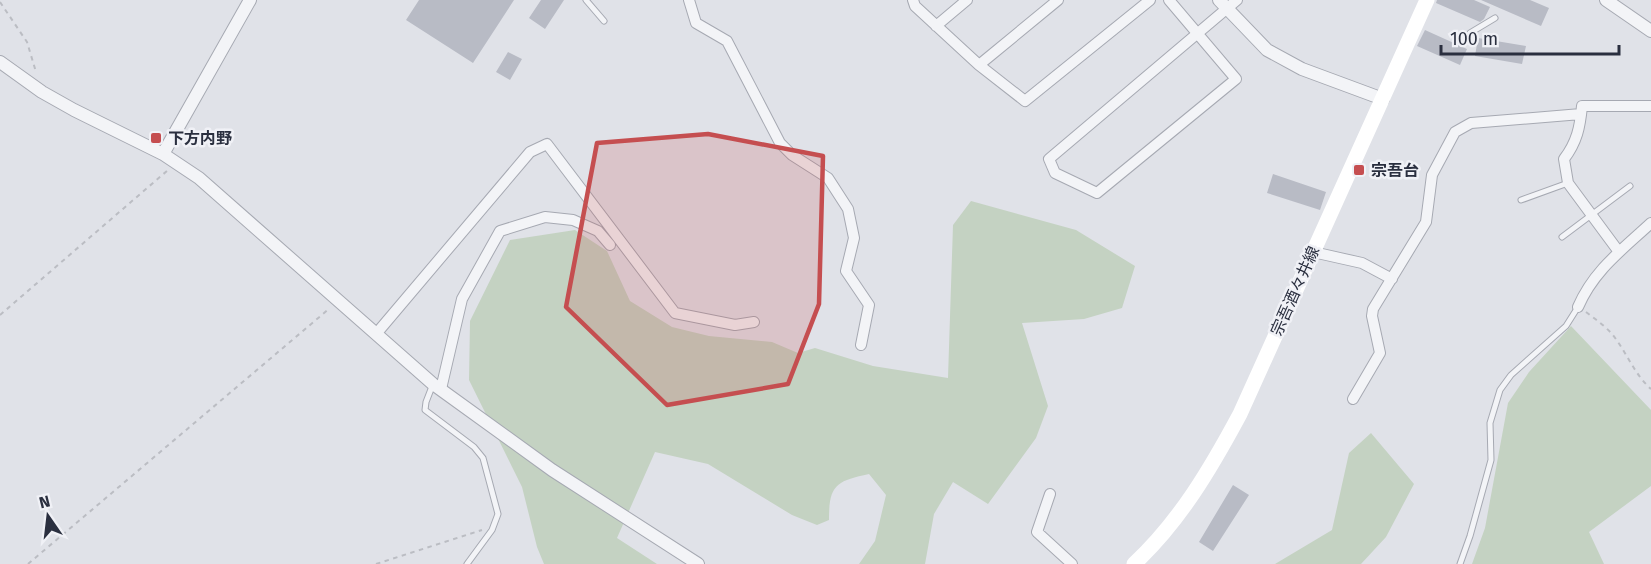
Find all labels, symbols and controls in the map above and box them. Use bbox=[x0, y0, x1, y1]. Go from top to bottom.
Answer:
scale bar bbox=[1441, 18, 1620, 56]
text: 100 m bbox=[1450, 28, 1498, 50]
place label: 下方内野 bbox=[168, 129, 232, 148]
marker: 下方内野 bbox=[149, 131, 163, 145]
place label: 宗吾台 bbox=[1371, 161, 1419, 180]
marker: 宗吾台 bbox=[1352, 163, 1366, 177]
street label: 宗吾酒々井線 bbox=[1267, 243, 1323, 339]
north arrow bbox=[18, 486, 78, 546]
text: N bbox=[37, 491, 52, 512]

